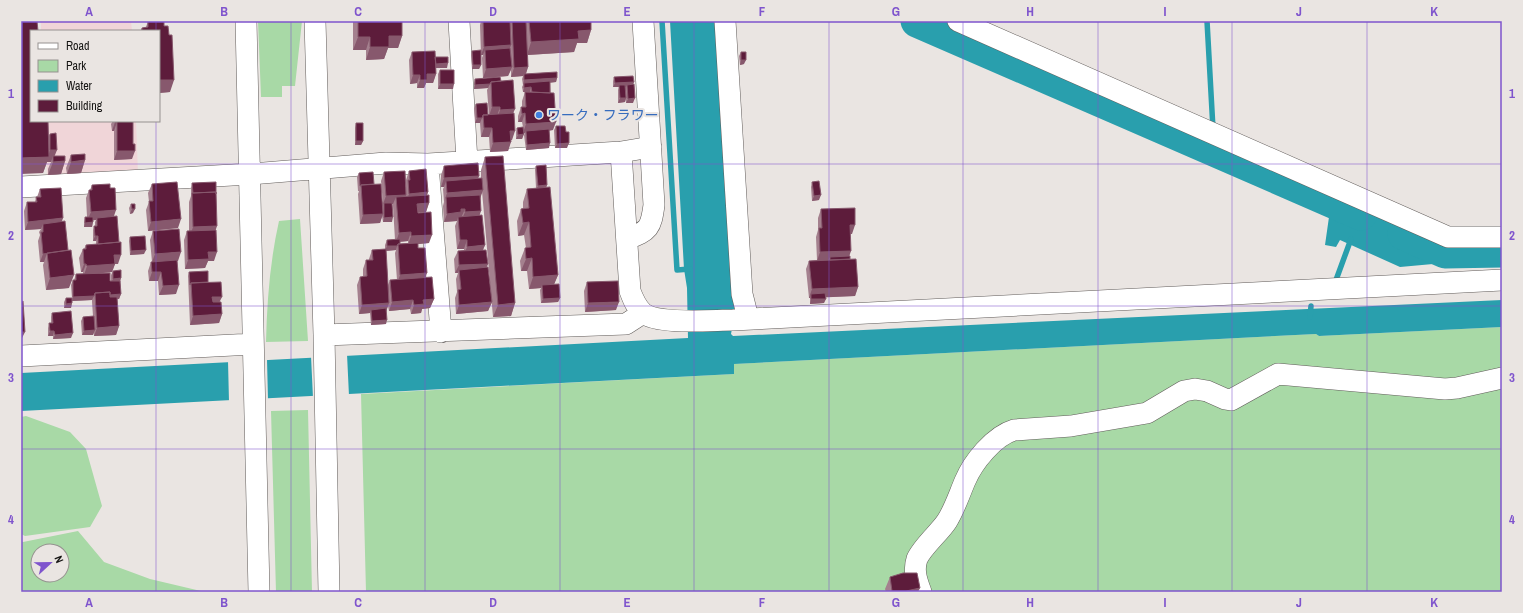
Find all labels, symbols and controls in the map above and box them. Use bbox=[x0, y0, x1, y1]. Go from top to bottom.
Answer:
text: A bbox=[85, 3, 93, 20]
text: B bbox=[220, 3, 228, 20]
text: C bbox=[354, 3, 362, 20]
text: D bbox=[489, 3, 497, 20]
text: E bbox=[623, 3, 631, 20]
text: F bbox=[759, 3, 766, 20]
text: G bbox=[892, 3, 900, 20]
text: H bbox=[1026, 3, 1034, 20]
text: I bbox=[1164, 3, 1167, 20]
text: J bbox=[1296, 3, 1302, 20]
text: K bbox=[1430, 3, 1438, 20]
legend bbox=[30, 30, 160, 122]
text: Road bbox=[66, 38, 90, 54]
text: Park bbox=[66, 58, 86, 74]
text: Water bbox=[66, 78, 93, 94]
text: 1 bbox=[8, 85, 14, 102]
text: 1 bbox=[1509, 85, 1515, 102]
text: Building bbox=[66, 98, 103, 114]
place label: ワーク・フラワー bbox=[547, 106, 659, 124]
marker: ワーク・フラワー bbox=[534, 110, 544, 120]
text: 2 bbox=[8, 227, 14, 244]
text: 2 bbox=[1509, 227, 1515, 244]
text: 3 bbox=[8, 369, 14, 386]
text: 3 bbox=[1509, 369, 1515, 386]
text: 4 bbox=[8, 511, 14, 528]
text: 4 bbox=[1509, 511, 1515, 528]
north arrow bbox=[30, 543, 70, 583]
text: N bbox=[52, 554, 67, 565]
text: A bbox=[85, 594, 93, 611]
text: B bbox=[220, 594, 228, 611]
text: C bbox=[354, 594, 362, 611]
text: D bbox=[489, 594, 497, 611]
text: E bbox=[623, 594, 631, 611]
text: F bbox=[759, 594, 766, 611]
text: G bbox=[892, 594, 900, 611]
text: H bbox=[1026, 594, 1034, 611]
text: I bbox=[1164, 594, 1167, 611]
text: J bbox=[1296, 594, 1302, 611]
text: K bbox=[1430, 594, 1438, 611]

